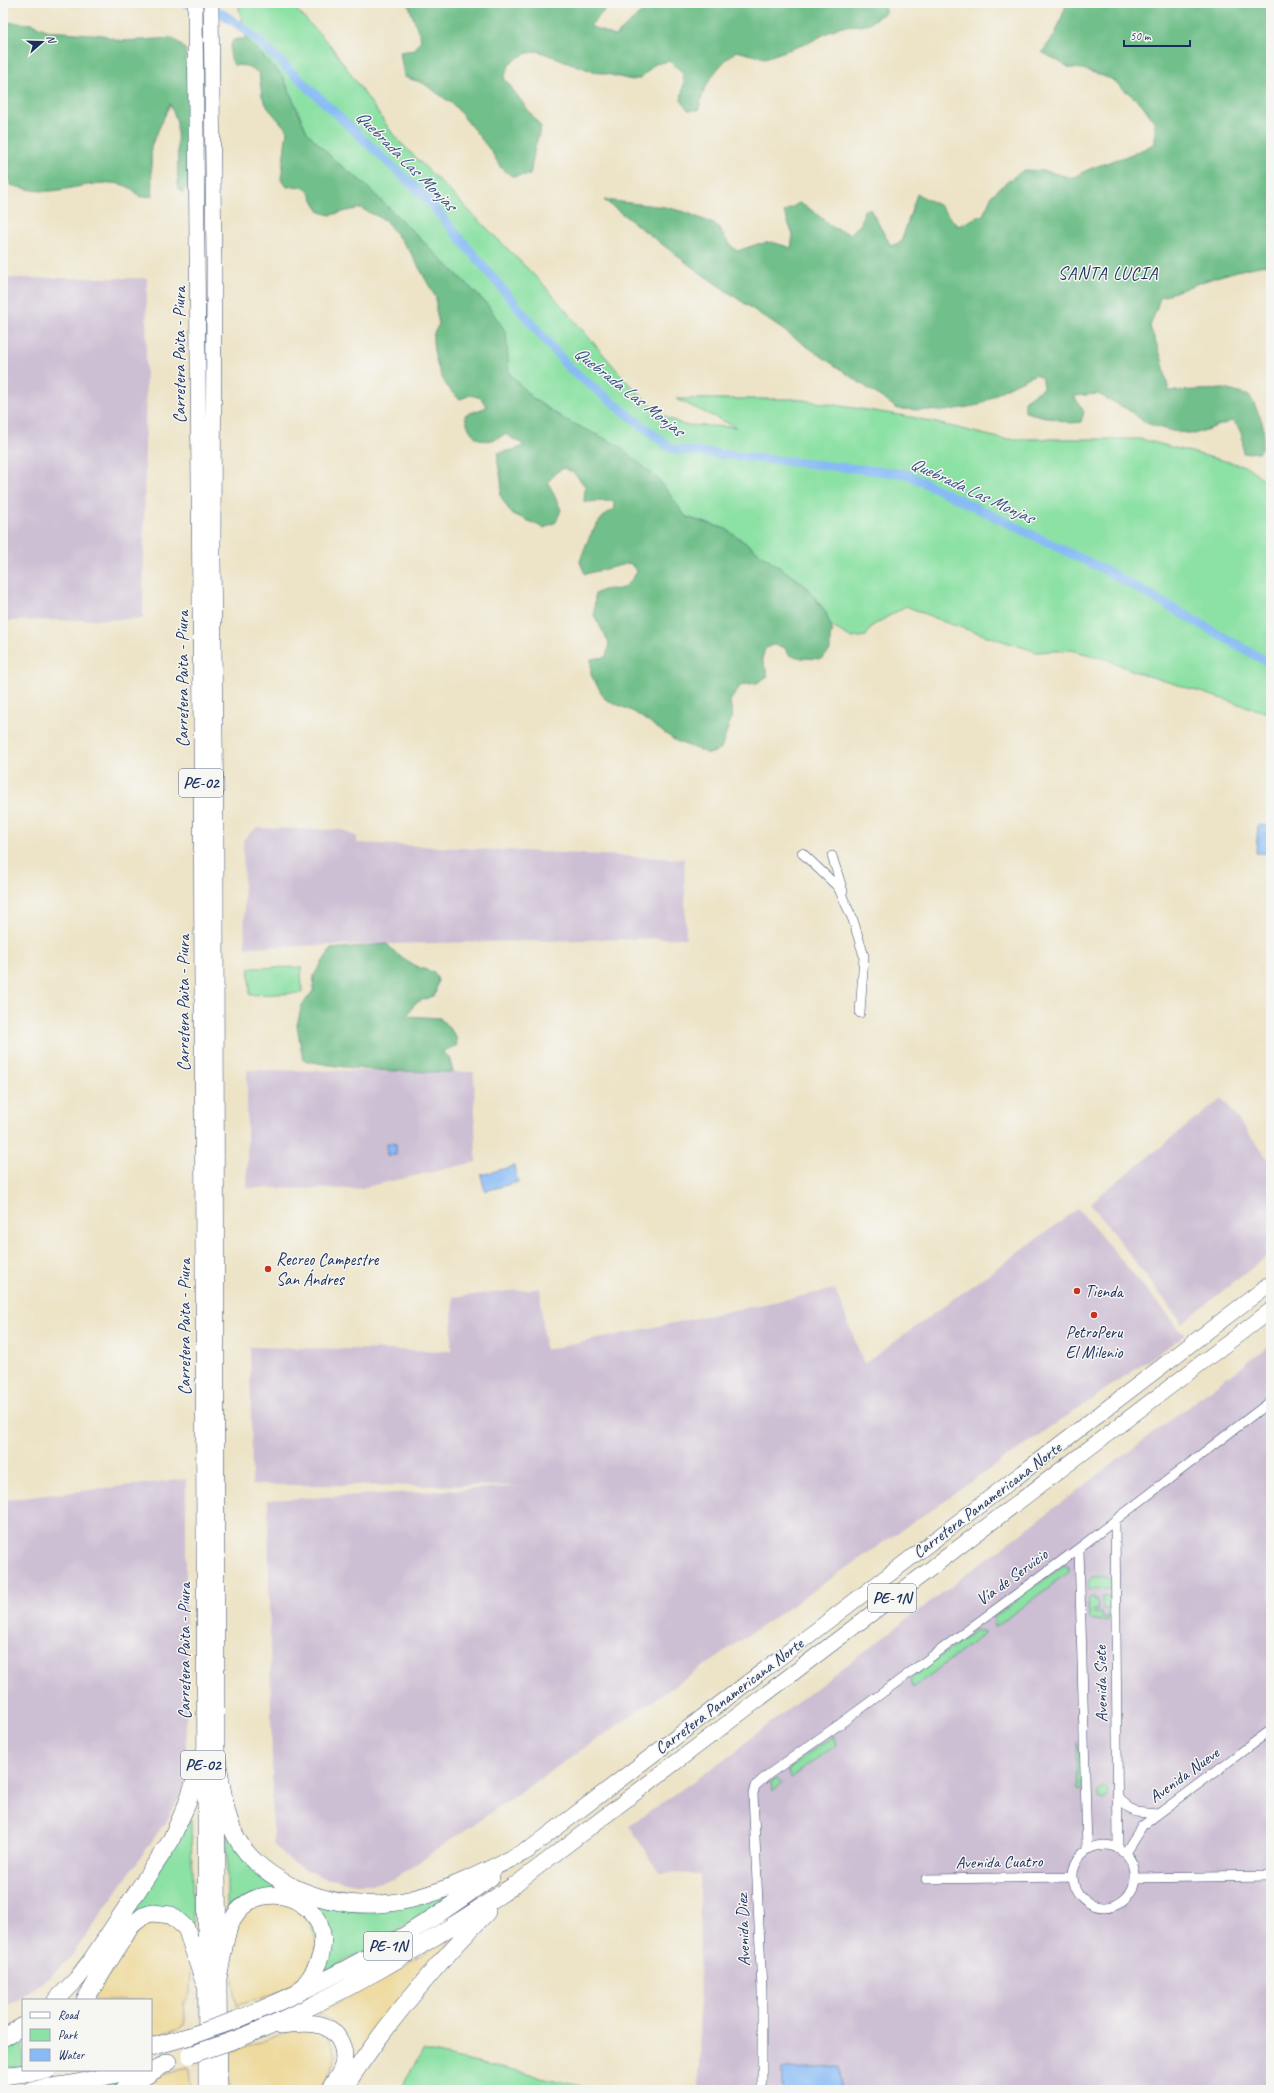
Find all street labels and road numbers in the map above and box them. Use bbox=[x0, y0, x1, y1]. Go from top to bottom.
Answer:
street label: Carretera Paita - Piura bbox=[169, 285, 190, 423]
street label: Carretera Paita - Piura bbox=[172, 609, 193, 747]
road number: PE-02 bbox=[179, 769, 223, 797]
street label: Carretera Paita - Piura bbox=[173, 933, 194, 1071]
street label: Carretera Paita - Piura bbox=[174, 1257, 195, 1395]
street label: Carretera Panamericana Norte bbox=[909, 1436, 1067, 1563]
street label: Vía de Servicio bbox=[972, 1543, 1053, 1610]
street label: Carretera Paita - Piura bbox=[174, 1581, 195, 1719]
road number: PE-1N bbox=[868, 1584, 916, 1612]
street label: Carretera Panamericana Norte bbox=[651, 1632, 809, 1759]
street label: Avenida Siete bbox=[1090, 1644, 1112, 1723]
street label: Avenida Nueve bbox=[1145, 1742, 1224, 1807]
road number: PE-02 bbox=[181, 1751, 225, 1779]
street label: Avenida Cuatro bbox=[955, 1851, 1044, 1873]
street label: Avenida Diez bbox=[731, 1892, 755, 1967]
road number: PE-1N bbox=[364, 1932, 412, 1960]

